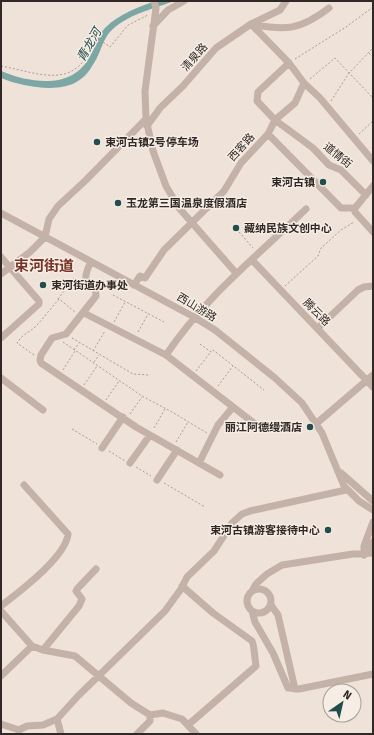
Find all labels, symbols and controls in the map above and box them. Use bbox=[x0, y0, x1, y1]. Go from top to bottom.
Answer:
water label: 青龙河 bbox=[74, 24, 105, 64]
street label: 清泉路 bbox=[179, 41, 210, 74]
street label: 西客路 bbox=[226, 131, 257, 164]
place label: 束河古镇2号停车场 bbox=[105, 136, 199, 149]
marker: 束河古镇2号停车场 bbox=[92, 137, 102, 147]
street label: 道情街 bbox=[321, 140, 355, 171]
place label: 束河古镇 bbox=[271, 176, 315, 189]
marker: 束河古镇 bbox=[318, 177, 328, 187]
place label: 玉龙第三国温泉度假酒店 bbox=[126, 197, 247, 210]
marker: 玉龙第三国温泉度假酒店 bbox=[113, 198, 123, 208]
place label: 藏纳民族文创中心 bbox=[244, 222, 332, 235]
marker: 藏纳民族文创中心 bbox=[231, 223, 241, 233]
district label: 束河街道 bbox=[14, 257, 74, 275]
place label: 束河街道办事处 bbox=[51, 279, 128, 292]
marker: 束河街道办事处 bbox=[38, 280, 48, 290]
street label: 西山游路 bbox=[175, 291, 219, 324]
street label: 腾云路 bbox=[300, 296, 333, 329]
place label: 丽江阿德缦酒店 bbox=[225, 421, 302, 434]
marker: 丽江阿德缦酒店 bbox=[305, 422, 315, 432]
place label: 束河古镇游客接待中心 bbox=[210, 524, 320, 537]
marker: 束河古镇游客接待中心 bbox=[323, 525, 333, 535]
north arrow bbox=[322, 683, 362, 723]
text: N bbox=[341, 688, 354, 703]

